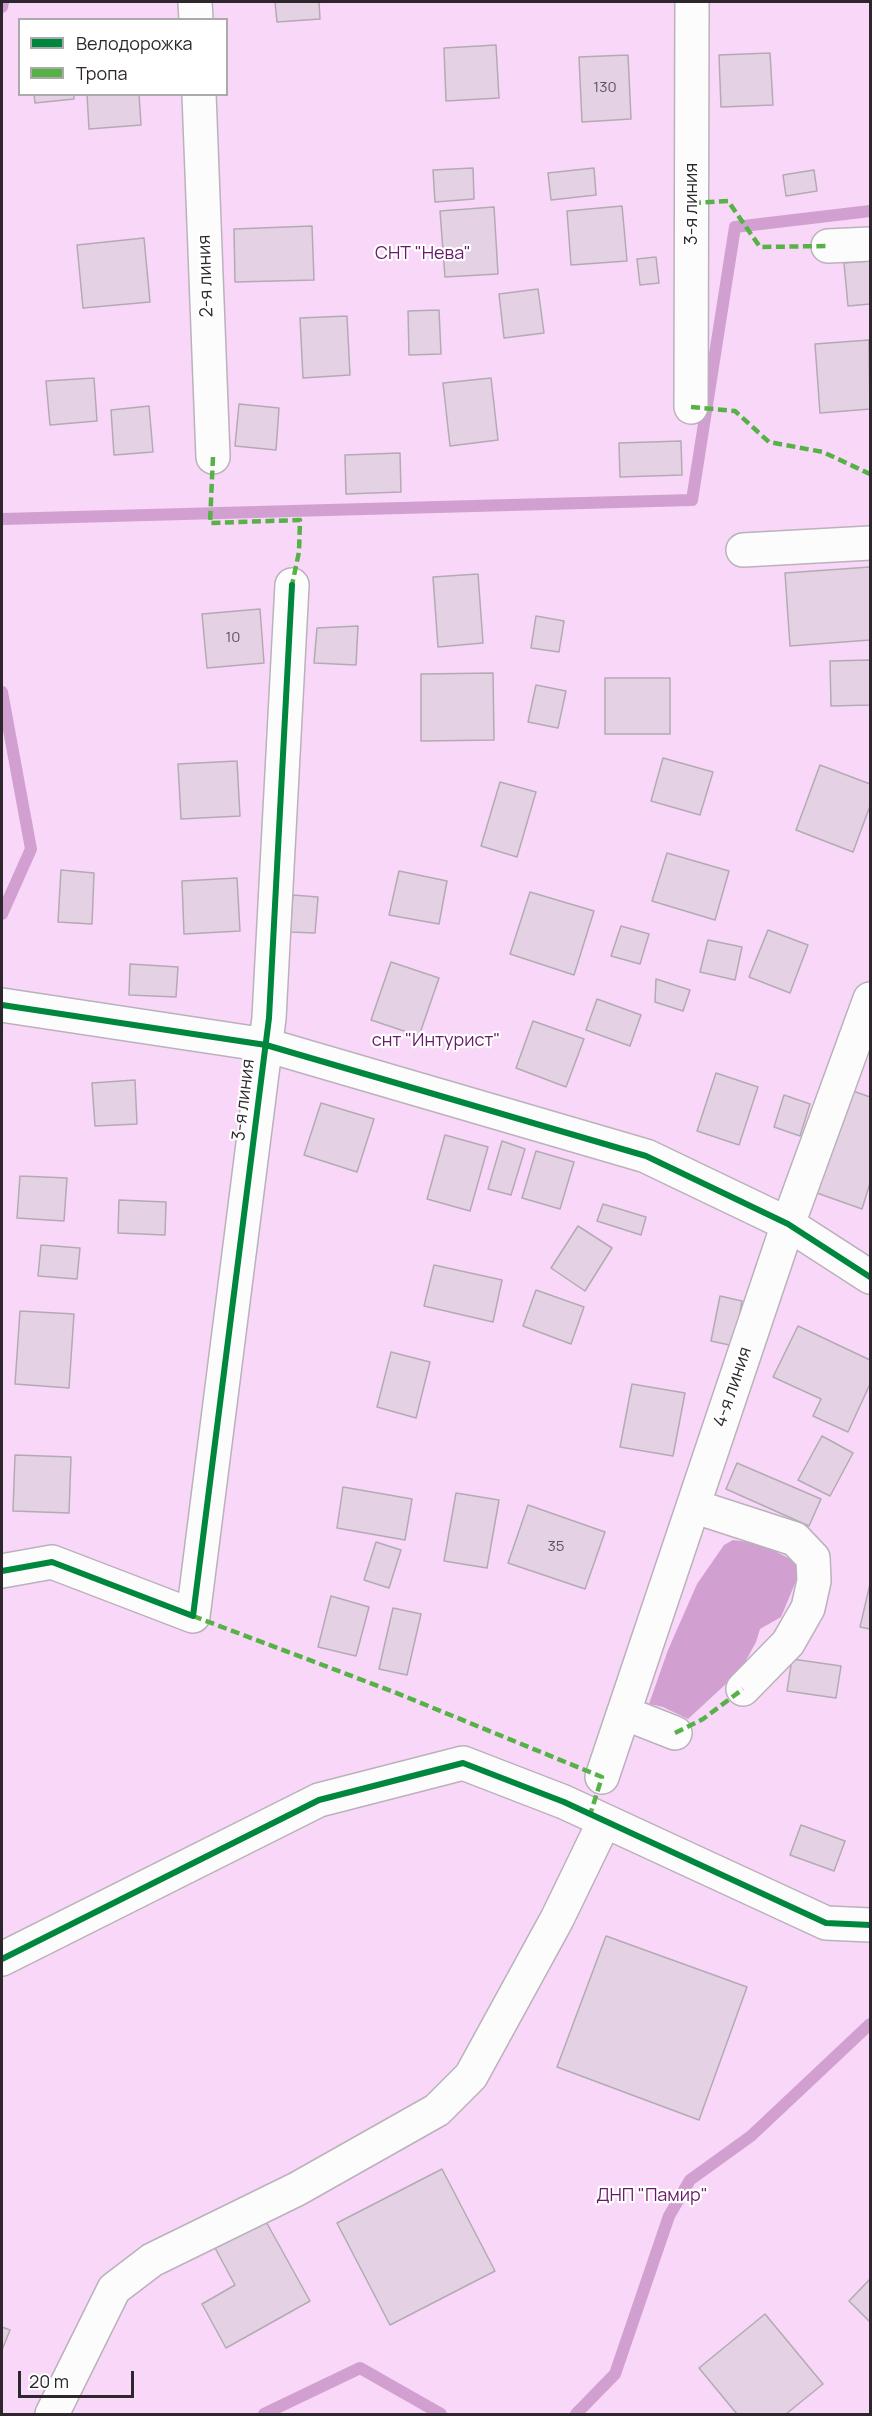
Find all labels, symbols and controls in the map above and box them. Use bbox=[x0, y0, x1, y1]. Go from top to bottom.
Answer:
legend bbox=[18, 18, 228, 96]
text: Велодорожка bbox=[76, 31, 193, 55]
text: Тропа bbox=[76, 61, 127, 85]
house number: 130 bbox=[593, 79, 617, 97]
street label: 3-я линия bbox=[681, 163, 703, 245]
street label: 2-я линия bbox=[194, 234, 218, 318]
park label: СНТ "Нева" bbox=[375, 243, 471, 265]
house number: 10 bbox=[226, 629, 240, 647]
park label: снт "Интурист" bbox=[372, 1030, 500, 1052]
street label: 3-я линия bbox=[228, 1058, 260, 1142]
street label: 4-я линия bbox=[709, 1344, 757, 1430]
house number: 35 bbox=[548, 1538, 564, 1556]
park label: ДНП "Памир" bbox=[596, 2185, 708, 2207]
scale bar bbox=[21, 2359, 136, 2397]
text: 20 m bbox=[29, 2369, 69, 2393]

